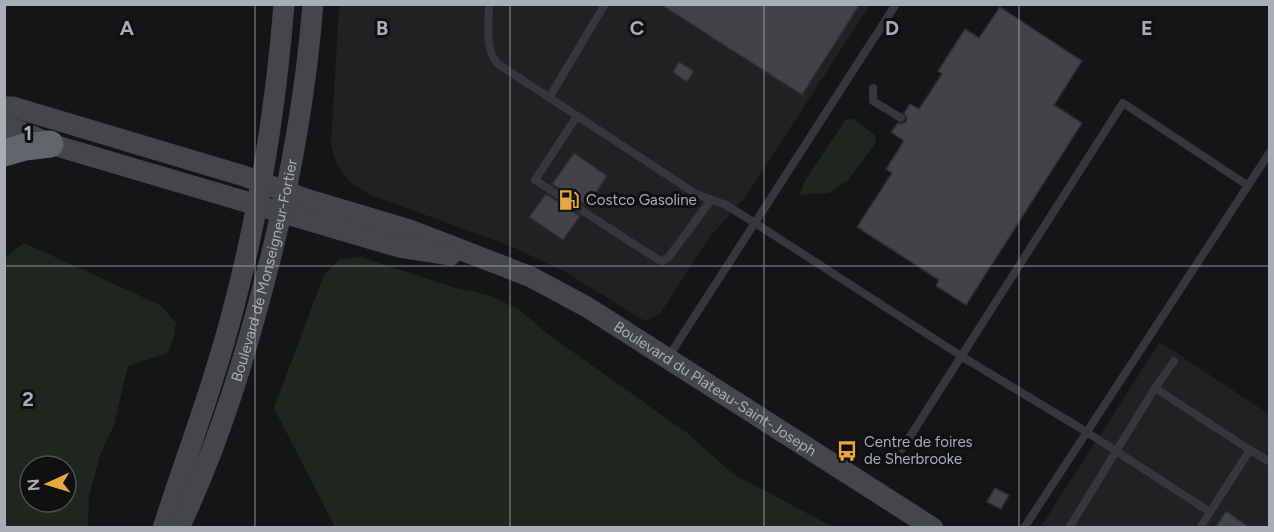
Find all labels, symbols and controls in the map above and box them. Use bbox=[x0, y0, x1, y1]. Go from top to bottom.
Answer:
text: A bbox=[120, 16, 135, 40]
text: B bbox=[376, 16, 388, 40]
text: C bbox=[630, 16, 644, 40]
text: D bbox=[885, 16, 899, 40]
text: E bbox=[1141, 16, 1153, 40]
text: 1 bbox=[24, 121, 32, 145]
street label: Boulevard de Monseigneur-Fortier bbox=[227, 158, 301, 384]
fuel station icon: Costco Gasoline bbox=[557, 188, 581, 212]
place label: Costco Gasoline bbox=[586, 191, 697, 209]
street label: Boulevard du Plateau-Saint-Joseph bbox=[610, 317, 820, 460]
text: 2 bbox=[22, 387, 34, 411]
place label: Centre de foires de Sherbrooke bbox=[864, 433, 973, 468]
bus stop icon: Centre de foires de Sherbrooke bbox=[835, 439, 859, 463]
north arrow bbox=[18, 454, 78, 514]
text: N bbox=[24, 478, 43, 492]

